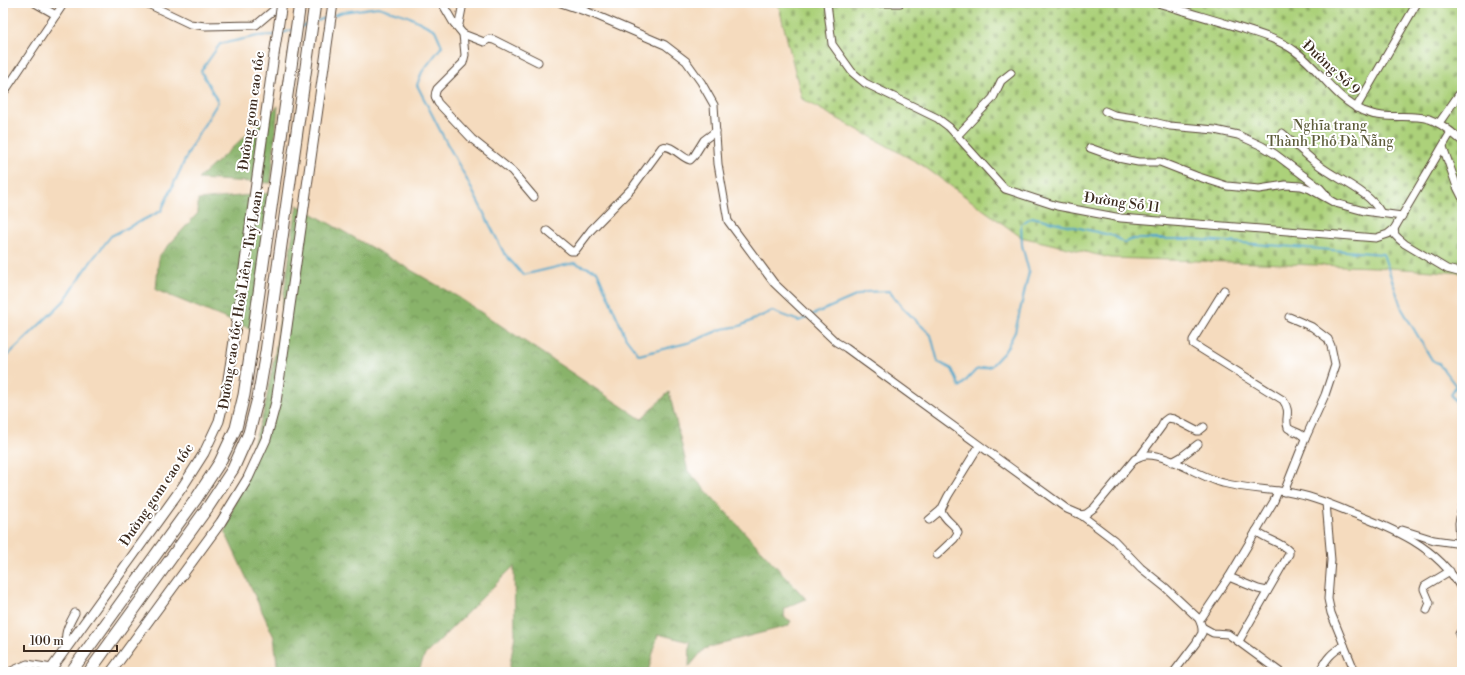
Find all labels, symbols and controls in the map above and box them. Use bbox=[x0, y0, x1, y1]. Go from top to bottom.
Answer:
street label: Đường Số 9 bbox=[1298, 37, 1364, 99]
street label: Đường gom cao tốc bbox=[235, 50, 269, 172]
park label: Nghĩa trang Thành Phố Đà Nẵng bbox=[1267, 117, 1394, 151]
street label: Đường cao tốc Hoà Liên - Tuý Loan bbox=[215, 189, 267, 411]
street label: Đường Số 11 bbox=[1083, 189, 1161, 217]
street label: Đường gom cao tốc bbox=[116, 440, 198, 550]
scale bar bbox=[24, 627, 117, 653]
text: 100 m bbox=[30, 634, 64, 649]

